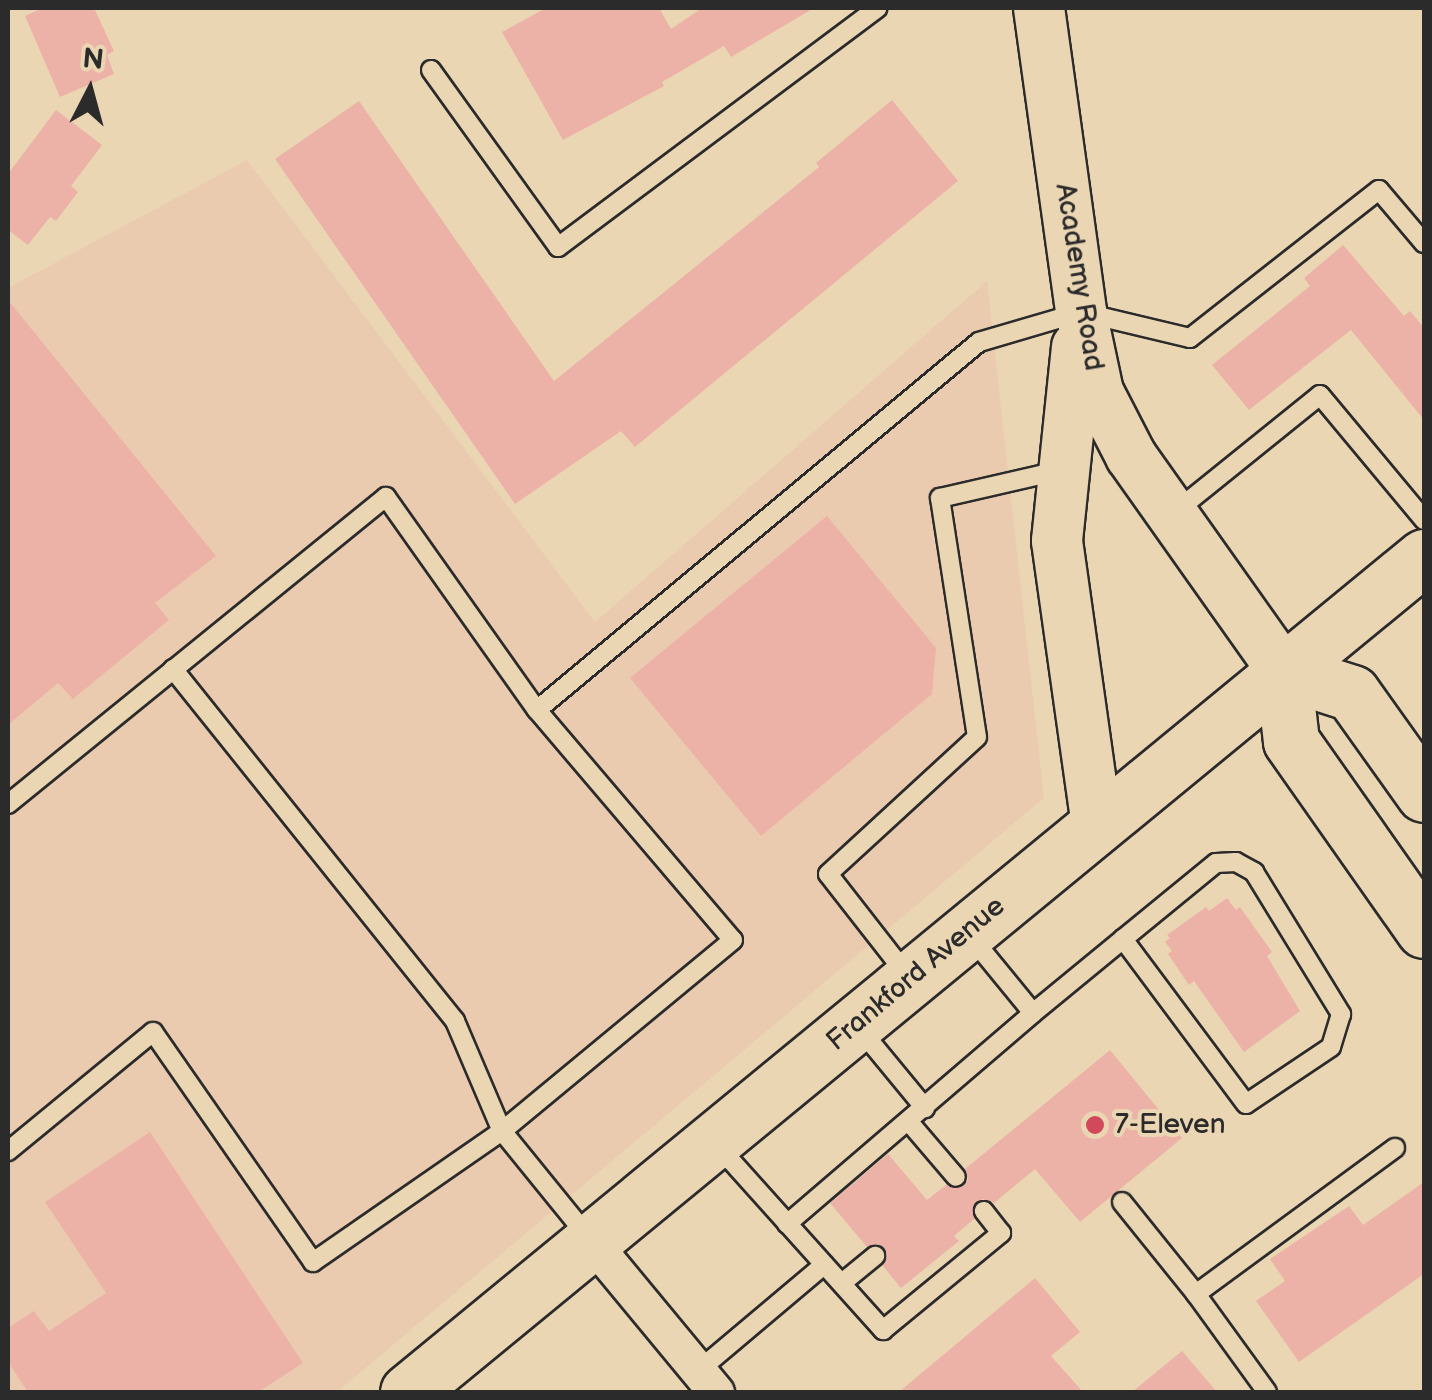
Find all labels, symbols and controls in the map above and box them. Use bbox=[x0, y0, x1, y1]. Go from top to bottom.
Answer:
north arrow bbox=[40, 40, 140, 140]
text: N bbox=[81, 42, 105, 77]
street label: Academy Road bbox=[1047, 180, 1111, 374]
street label: Frankford Avenue bbox=[820, 890, 1012, 1058]
place label: 7-Eleven bbox=[1115, 1108, 1225, 1142]
marker: 7-Eleven bbox=[1084, 1114, 1106, 1136]

